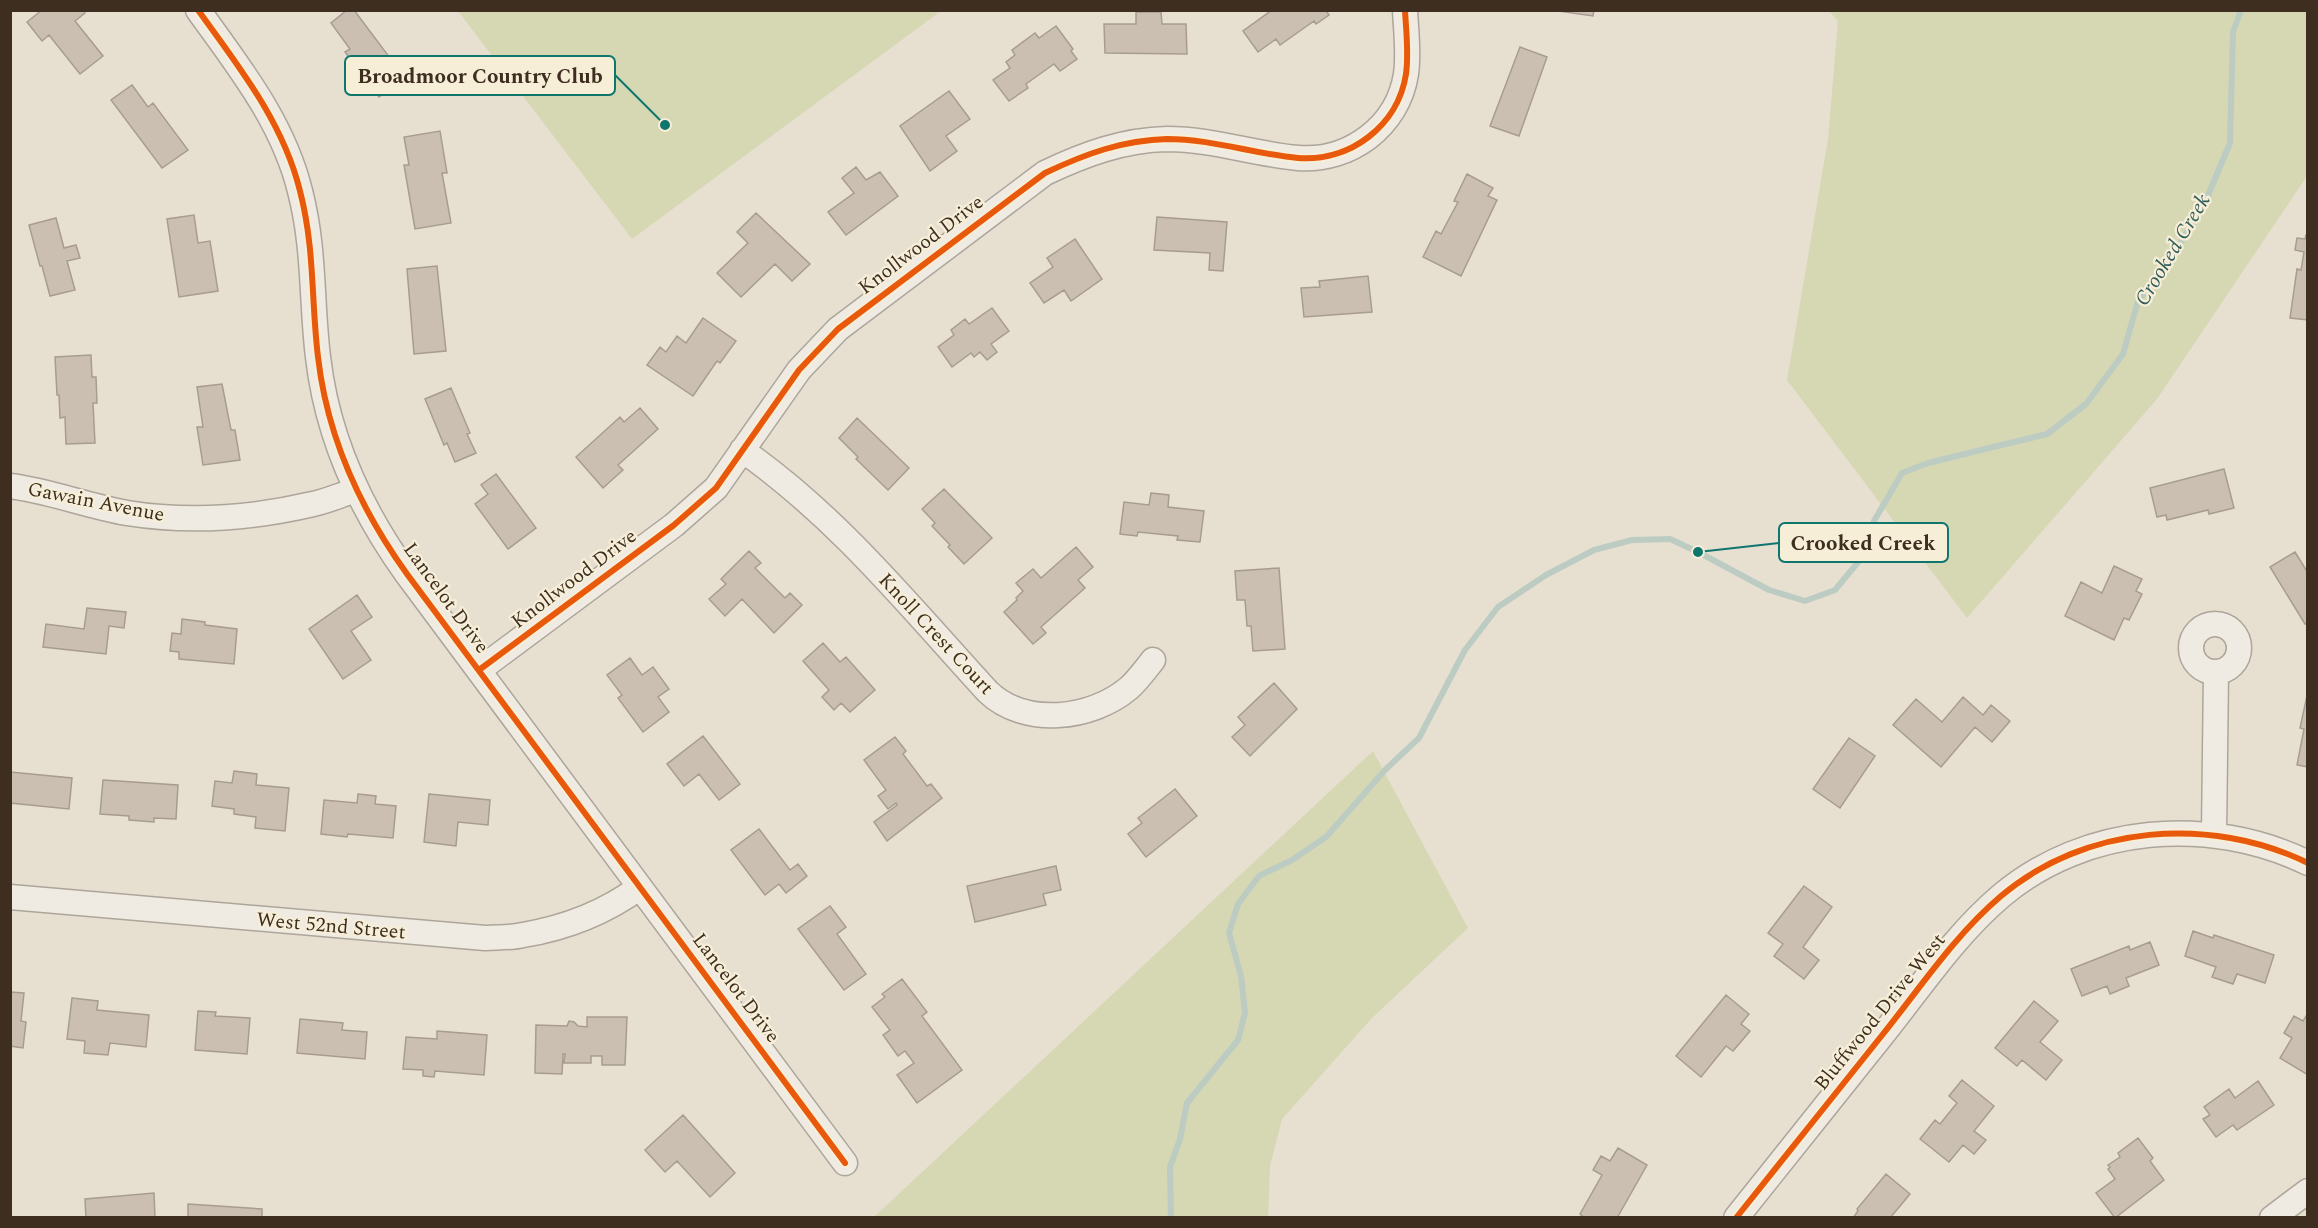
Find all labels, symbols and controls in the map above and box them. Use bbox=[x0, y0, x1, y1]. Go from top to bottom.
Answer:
callout: Broadmoor Country Club bbox=[345, 56, 615, 95]
text: Broadmoor Country Club bbox=[357, 61, 603, 93]
water label: Crooked Creek bbox=[2127, 187, 2219, 312]
street label: Knollwood Drive bbox=[852, 188, 990, 302]
street label: Gawain Avenue bbox=[25, 474, 167, 530]
street label: Knollwood Drive bbox=[505, 522, 643, 636]
callout: Crooked Creek bbox=[1779, 523, 1948, 562]
text: Crooked Creek bbox=[1790, 528, 1936, 560]
street label: Lancelot Drive bbox=[395, 536, 497, 660]
street label: Knoll Crest Court bbox=[871, 566, 1001, 702]
street label: West 52nd Street bbox=[255, 905, 407, 947]
street label: Lancelot Drive bbox=[685, 927, 787, 1049]
street label: Bluffwood Drive West bbox=[1807, 927, 1953, 1097]

